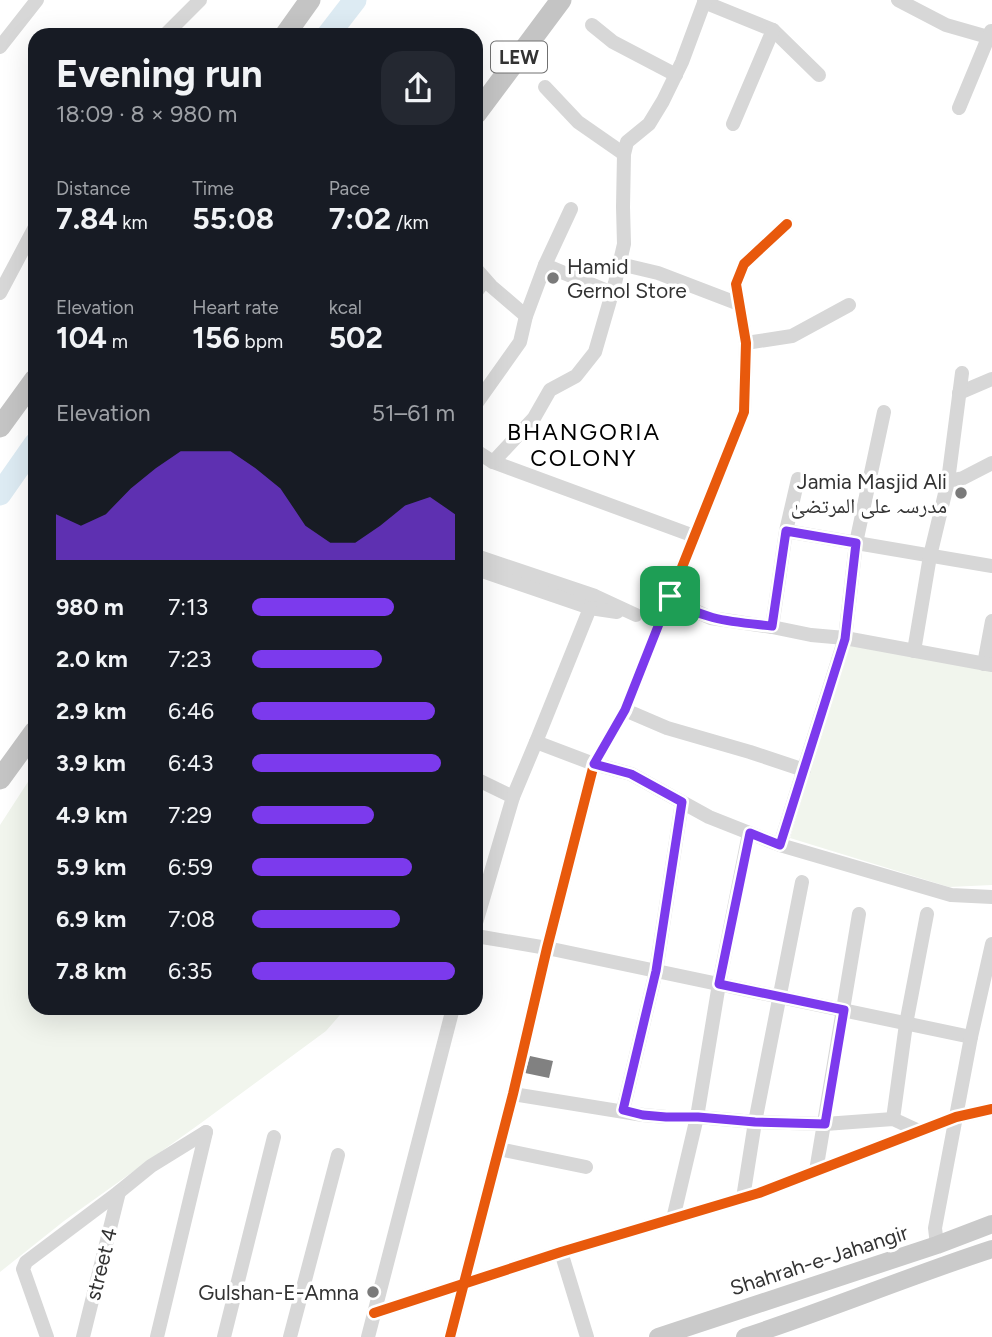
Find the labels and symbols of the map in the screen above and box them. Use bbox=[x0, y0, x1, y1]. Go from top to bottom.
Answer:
road number: LEW bbox=[491, 41, 547, 72]
place label: Hamid Gernol Store bbox=[567, 254, 687, 303]
marker: Hamid Gernol Store bbox=[545, 270, 561, 286]
district label: BHANGORIA COLONY bbox=[507, 418, 661, 472]
place label: Jamia Masjid Ali مدرسہ علی المرتضیٰ bbox=[791, 469, 947, 519]
marker: Jamia Masjid Ali مدرسہ علی المرتضیٰ bbox=[953, 485, 969, 501]
pin bbox=[640, 566, 700, 626]
street label: Shahrah-e-Jahangir bbox=[727, 1219, 911, 1301]
street label: street 4 bbox=[80, 1225, 122, 1303]
place label: Gulshan-E-Amna bbox=[198, 1280, 359, 1305]
marker: Gulshan-E-Amna bbox=[365, 1284, 381, 1300]

